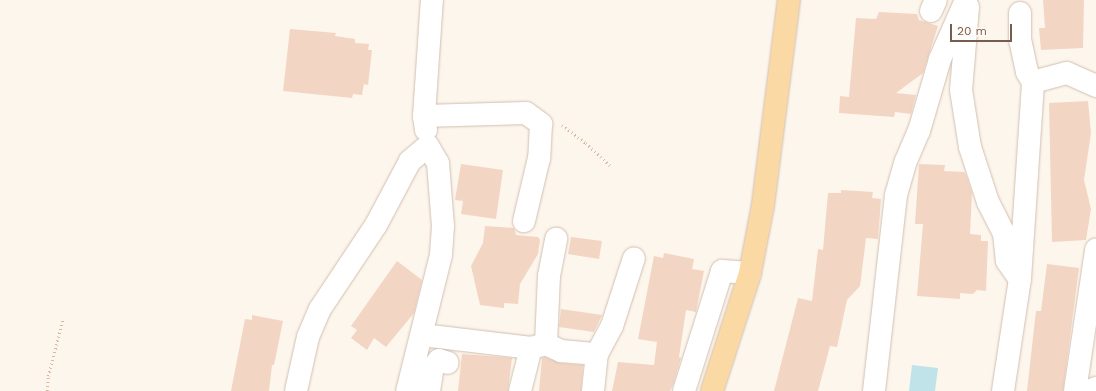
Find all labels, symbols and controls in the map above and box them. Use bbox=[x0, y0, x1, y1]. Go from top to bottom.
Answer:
scale bar bbox=[952, 16, 1014, 42]
text: 20 m bbox=[957, 24, 987, 38]

